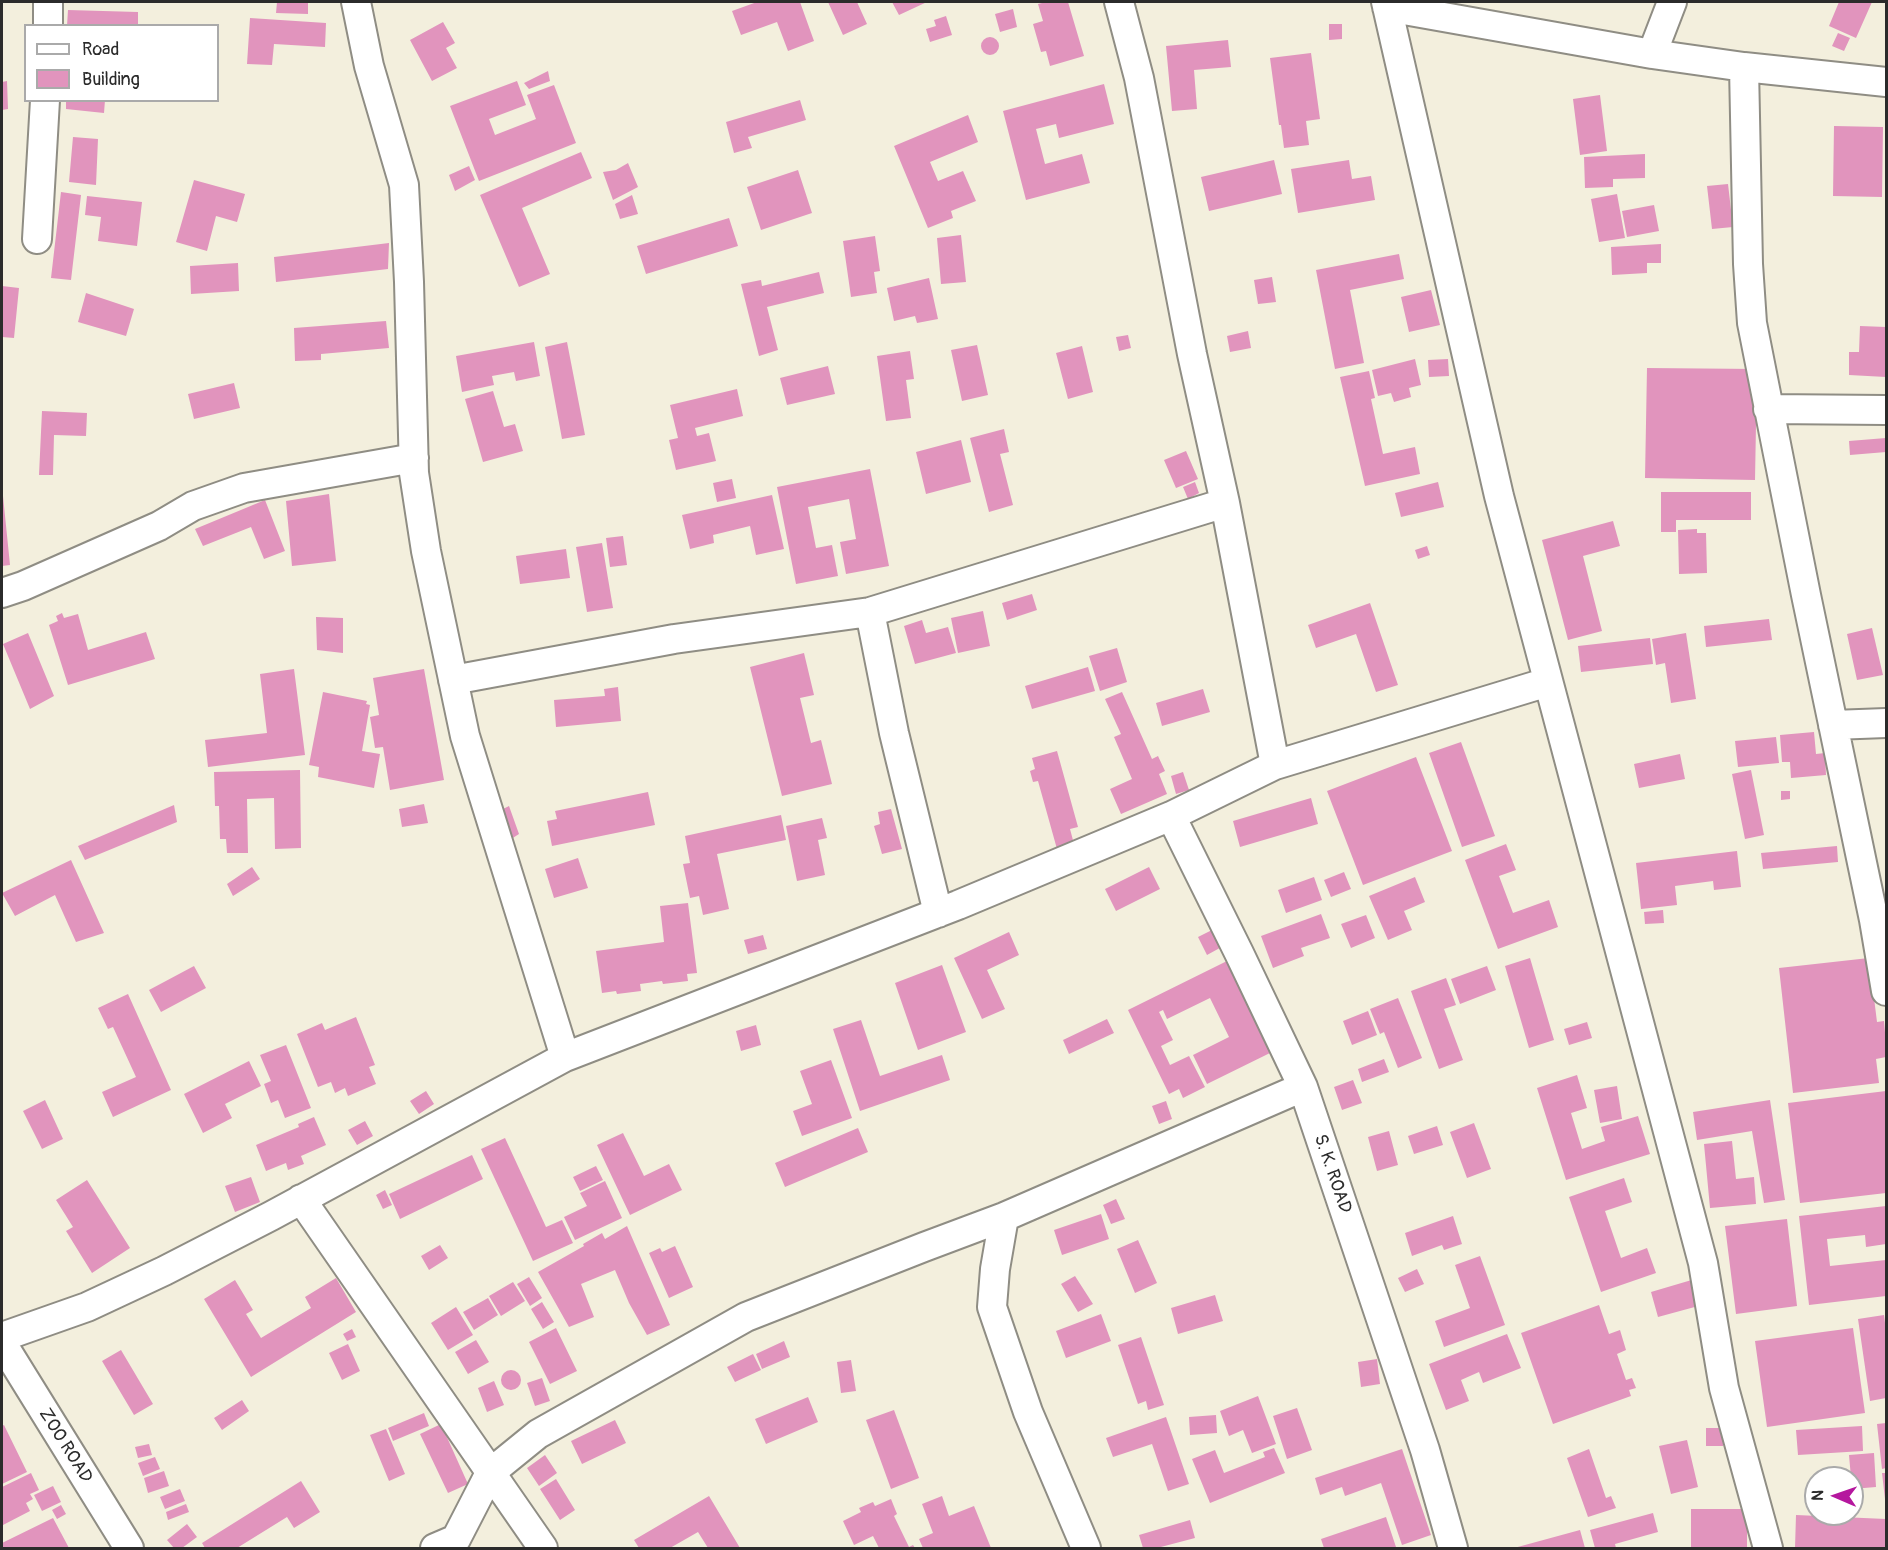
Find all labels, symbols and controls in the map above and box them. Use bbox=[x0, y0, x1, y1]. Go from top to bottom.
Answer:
legend bbox=[24, 24, 219, 102]
text: Road bbox=[82, 38, 119, 61]
text: Building bbox=[82, 68, 140, 91]
street label: S. K. ROAD bbox=[1308, 1132, 1356, 1216]
street label: ZOO ROAD bbox=[34, 1405, 96, 1487]
north arrow bbox=[1804, 1466, 1864, 1526]
text: N bbox=[1808, 1490, 1828, 1501]

